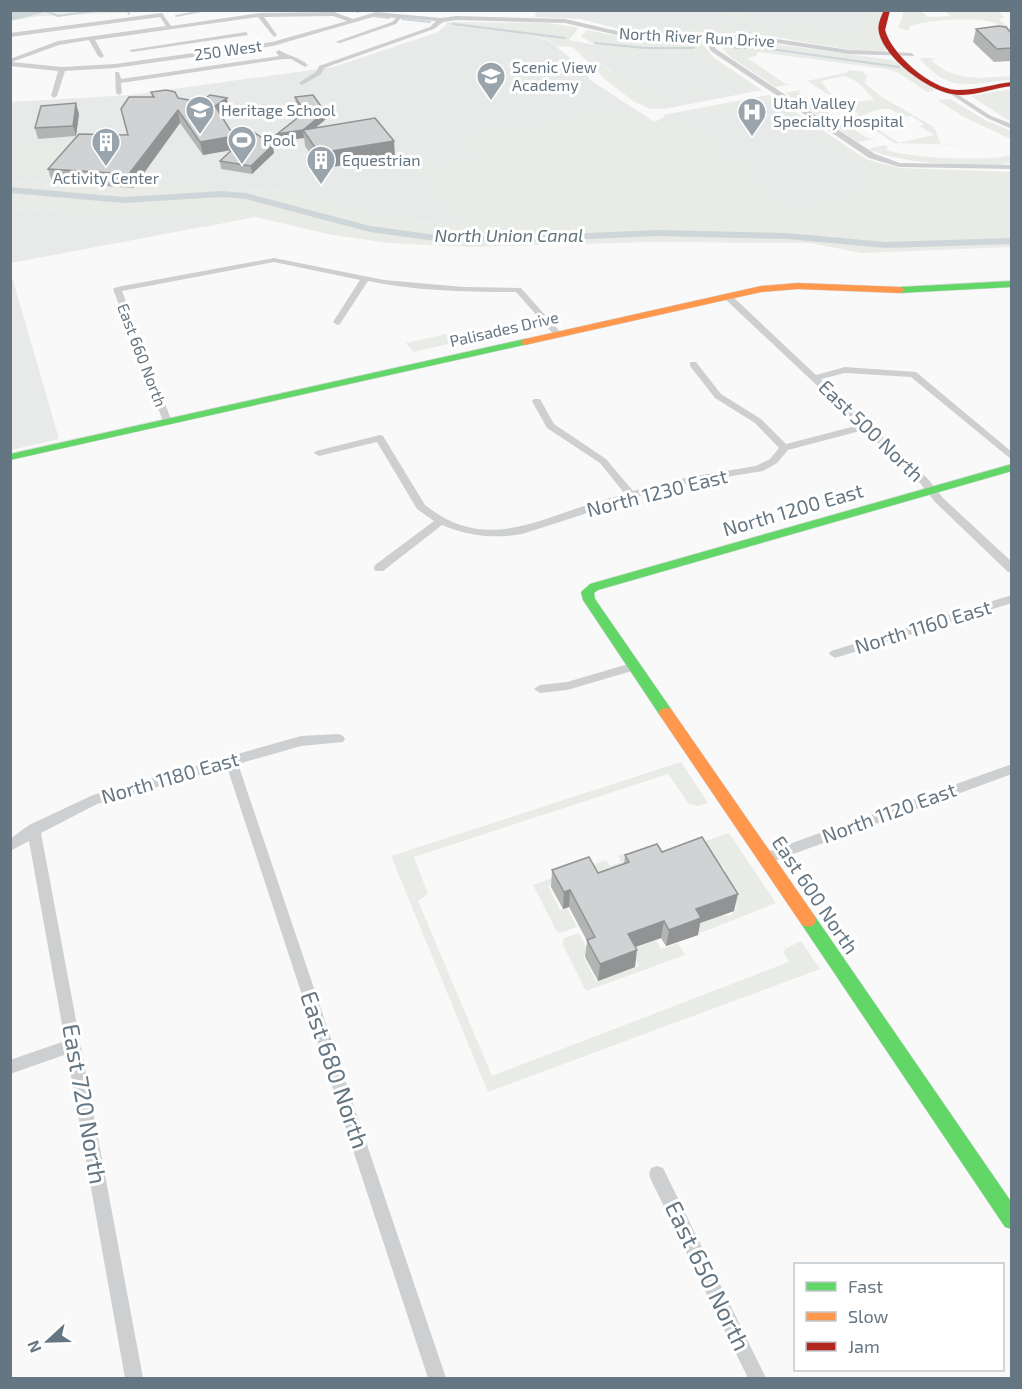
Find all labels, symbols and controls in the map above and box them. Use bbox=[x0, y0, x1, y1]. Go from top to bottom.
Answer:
street label: North River Run Drive bbox=[619, 23, 775, 50]
street label: 250 West bbox=[193, 35, 263, 64]
place label: Scenic View Academy bbox=[512, 57, 597, 94]
school or university icon: Scenic View Academy bbox=[475, 60, 507, 102]
place label: Utah Valley Specialty Hospital bbox=[773, 93, 904, 130]
school or university icon: Heritage School bbox=[184, 94, 216, 136]
hospital icon: Utah Valley Specialty Hospital bbox=[736, 96, 768, 138]
place label: Heritage School bbox=[221, 100, 336, 119]
sports icon: Pool bbox=[226, 124, 258, 166]
building icon: Activity Center bbox=[90, 126, 122, 168]
place label: Pool bbox=[263, 130, 296, 149]
building icon: Equestrian bbox=[305, 144, 337, 186]
place label: Equestrian bbox=[342, 150, 420, 169]
place label: Activity Center bbox=[53, 168, 160, 187]
water label: North Union Canal bbox=[435, 224, 583, 246]
street label: East 660 North bbox=[114, 300, 171, 409]
street label: Palisades Drive bbox=[448, 307, 560, 350]
street label: East 500 North bbox=[814, 374, 929, 486]
street label: North 1230 East bbox=[584, 463, 730, 521]
street label: North 1200 East bbox=[720, 477, 866, 541]
street label: North 1160 East bbox=[852, 594, 994, 658]
street label: North 1180 East bbox=[98, 746, 242, 808]
street label: North 1120 East bbox=[818, 777, 959, 847]
street label: East 600 North bbox=[768, 831, 864, 958]
street label: East 680 North bbox=[295, 987, 376, 1152]
street label: East 720 North bbox=[57, 1021, 114, 1186]
street label: East 650 North bbox=[660, 1196, 757, 1355]
legend bbox=[794, 1263, 1004, 1371]
text: Fast bbox=[848, 1275, 883, 1297]
text: Slow bbox=[848, 1305, 889, 1327]
north arrow bbox=[18, 1311, 78, 1371]
text: Jam bbox=[848, 1335, 880, 1357]
text: N bbox=[23, 1338, 45, 1356]

